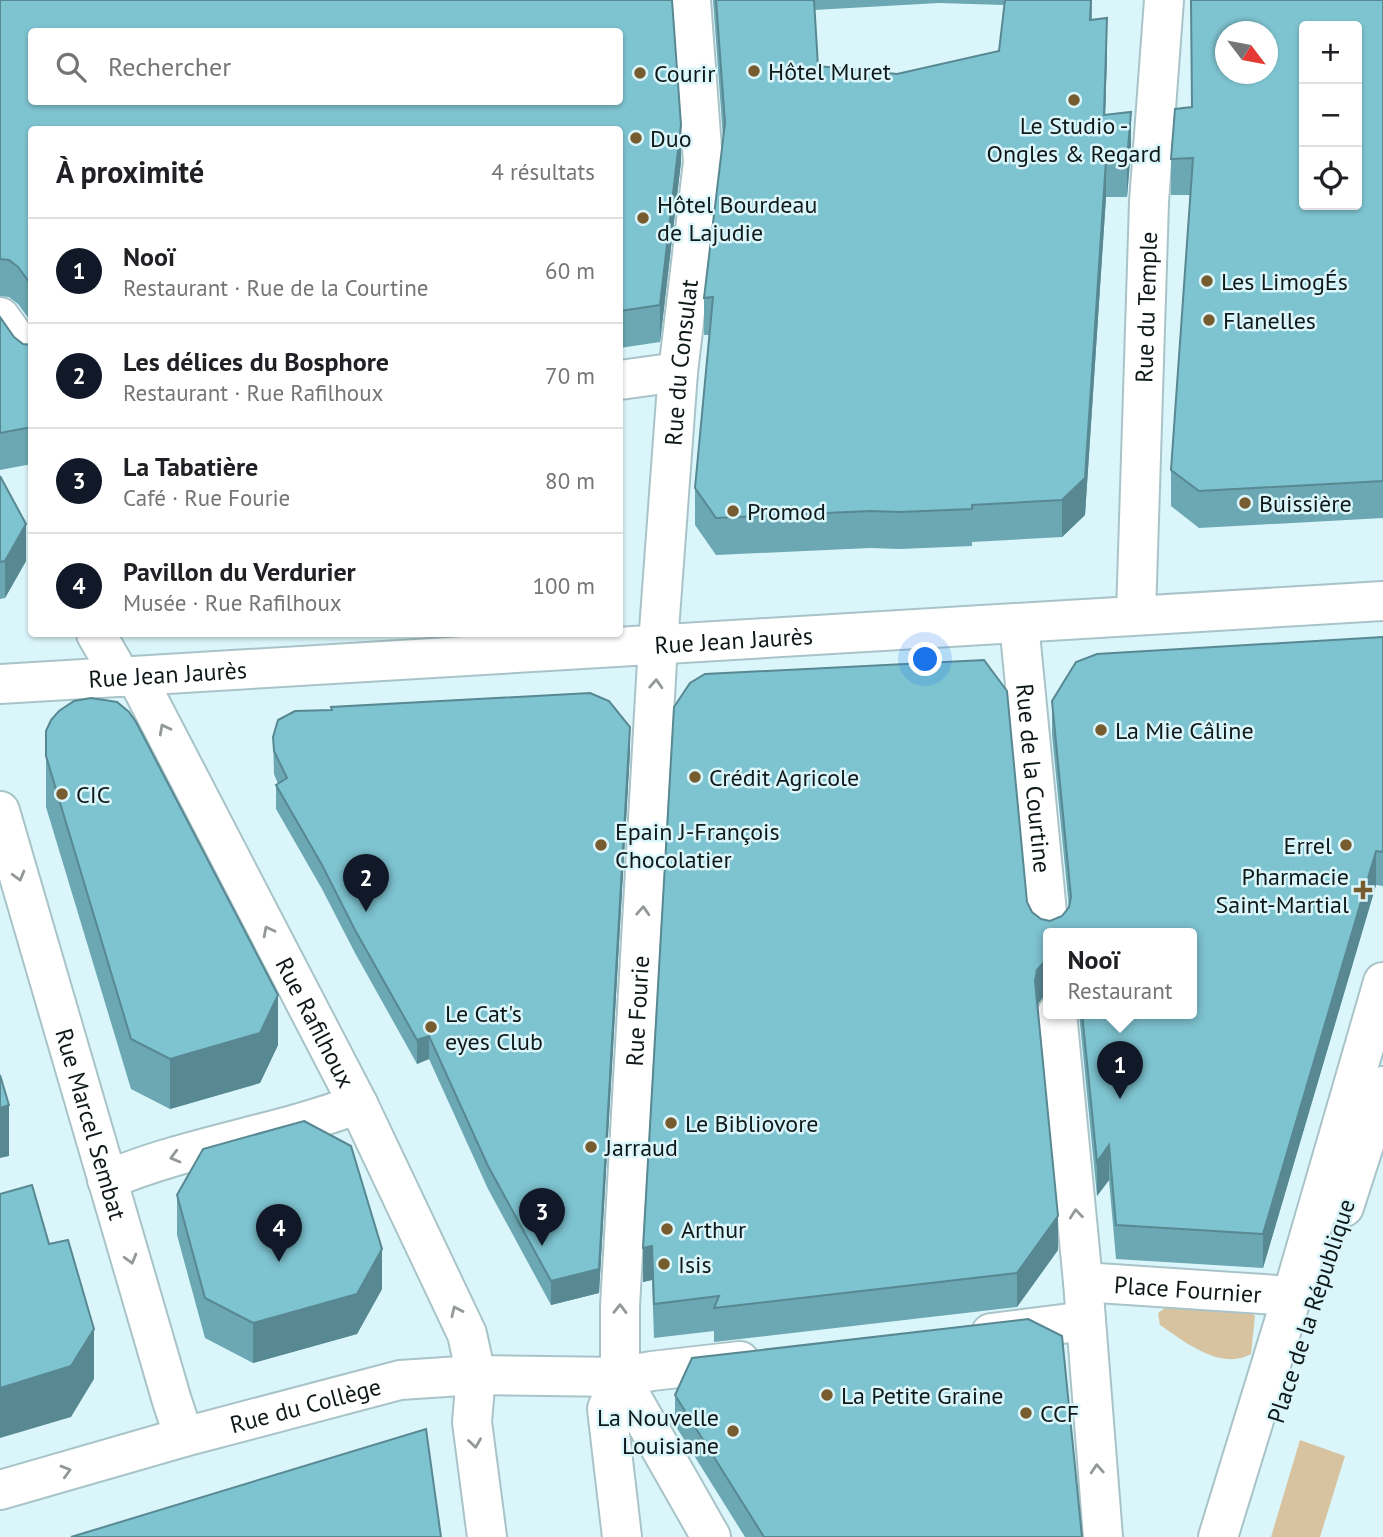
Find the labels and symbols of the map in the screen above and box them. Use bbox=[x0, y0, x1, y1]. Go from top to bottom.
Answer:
north arrow bbox=[1215, 21, 1278, 84]
place label: Hôtel Muret bbox=[768, 56, 891, 87]
place label: Courir bbox=[654, 58, 715, 89]
marker: Hôtel Muret bbox=[746, 63, 762, 79]
marker: Courir bbox=[632, 65, 648, 81]
marker: Le Studio - Ongles & Regard bbox=[1066, 92, 1082, 108]
place label: Le Studio - Ongles & Regard bbox=[986, 110, 1162, 169]
place label: Duo bbox=[650, 123, 692, 154]
marker: Duo bbox=[628, 130, 644, 146]
place label: Hôtel Bourdeau de Lajudie bbox=[657, 189, 817, 248]
marker: Hôtel Bourdeau de Lajudie bbox=[635, 210, 651, 226]
street label: Rue du Temple bbox=[1128, 231, 1164, 383]
place label: Les LimogÉs bbox=[1221, 266, 1348, 297]
marker: Les LimogÉs bbox=[1199, 273, 1215, 289]
street label: Rue du Consulat bbox=[657, 278, 704, 447]
place label: Flanelles bbox=[1223, 305, 1316, 336]
marker: Flanelles bbox=[1201, 312, 1217, 328]
place label: Buissière bbox=[1259, 488, 1352, 519]
marker: Buissière bbox=[1237, 495, 1253, 511]
place label: Promod bbox=[747, 496, 826, 527]
marker: Promod bbox=[725, 503, 741, 519]
street label: Rue Jean Jaurès bbox=[654, 620, 814, 660]
your location bbox=[908, 642, 942, 676]
street label: Rue Jean Jaurès bbox=[88, 654, 248, 694]
one-way arrow bbox=[648, 678, 663, 689]
street label: Rue de la Courtine bbox=[1009, 682, 1059, 874]
place label: La Mie Câline bbox=[1115, 715, 1254, 746]
marker: La Mie Câline bbox=[1093, 722, 1109, 738]
one-way arrow bbox=[159, 724, 172, 736]
place label: Crédit Agricole bbox=[709, 762, 859, 793]
marker: Crédit Agricole bbox=[687, 769, 703, 785]
place label: CIC bbox=[76, 779, 110, 810]
marker: CIC bbox=[54, 786, 70, 802]
place label: Epain J-François Chocolatier bbox=[615, 816, 780, 875]
place label: Errel bbox=[1284, 830, 1332, 861]
marker: Epain J-François Chocolatier bbox=[593, 837, 609, 853]
marker: Errel bbox=[1338, 837, 1354, 853]
pin: 2 bbox=[343, 854, 389, 912]
place label: Pharmacie Saint-Martial bbox=[1216, 861, 1349, 920]
one-way arrow bbox=[11, 870, 26, 882]
marker: Pharmacie Saint-Martial bbox=[1355, 882, 1371, 898]
one-way arrow bbox=[636, 905, 651, 916]
one-way arrow bbox=[263, 926, 277, 938]
street label: Rue Rafilhoux bbox=[269, 952, 362, 1093]
street label: Rue Fourie bbox=[618, 955, 656, 1067]
place label: Le Cat's eyes Club bbox=[445, 998, 543, 1057]
marker: Le Cat's eyes Club bbox=[423, 1019, 439, 1035]
street label: Rue Marcel Sembat bbox=[49, 1025, 134, 1223]
pin: 1 bbox=[1097, 1041, 1143, 1099]
place label: Le Bibliovore bbox=[685, 1108, 819, 1139]
marker: Le Bibliovore bbox=[663, 1115, 679, 1131]
place label: Jarraud bbox=[604, 1132, 678, 1163]
marker: Jarraud bbox=[583, 1139, 599, 1155]
one-way arrow bbox=[169, 1149, 181, 1163]
pin: 3 bbox=[519, 1188, 565, 1246]
street label: Place de la République bbox=[1260, 1195, 1362, 1427]
pin: 4 bbox=[256, 1204, 302, 1262]
one-way arrow bbox=[1069, 1209, 1084, 1220]
place label: Arthur bbox=[681, 1214, 746, 1245]
marker: Arthur bbox=[659, 1221, 675, 1237]
place label: Isis bbox=[678, 1249, 712, 1280]
one-way arrow bbox=[122, 1253, 137, 1265]
marker: Isis bbox=[656, 1256, 672, 1272]
street label: Place Fournier bbox=[1113, 1269, 1262, 1309]
one-way arrow bbox=[613, 1303, 628, 1314]
one-way arrow bbox=[450, 1306, 464, 1318]
street label: Rue du Collège bbox=[227, 1370, 384, 1440]
place label: La Petite Graine bbox=[841, 1380, 1004, 1411]
marker: La Petite Graine bbox=[819, 1387, 835, 1403]
place label: CCF bbox=[1040, 1398, 1079, 1429]
place label: La Nouvelle Louisiane bbox=[597, 1402, 719, 1461]
marker: CCF bbox=[1018, 1405, 1034, 1421]
marker: La Nouvelle Louisiane bbox=[725, 1423, 741, 1439]
one-way arrow bbox=[467, 1437, 482, 1449]
one-way arrow bbox=[1090, 1463, 1105, 1474]
one-way arrow bbox=[59, 1465, 71, 1480]

